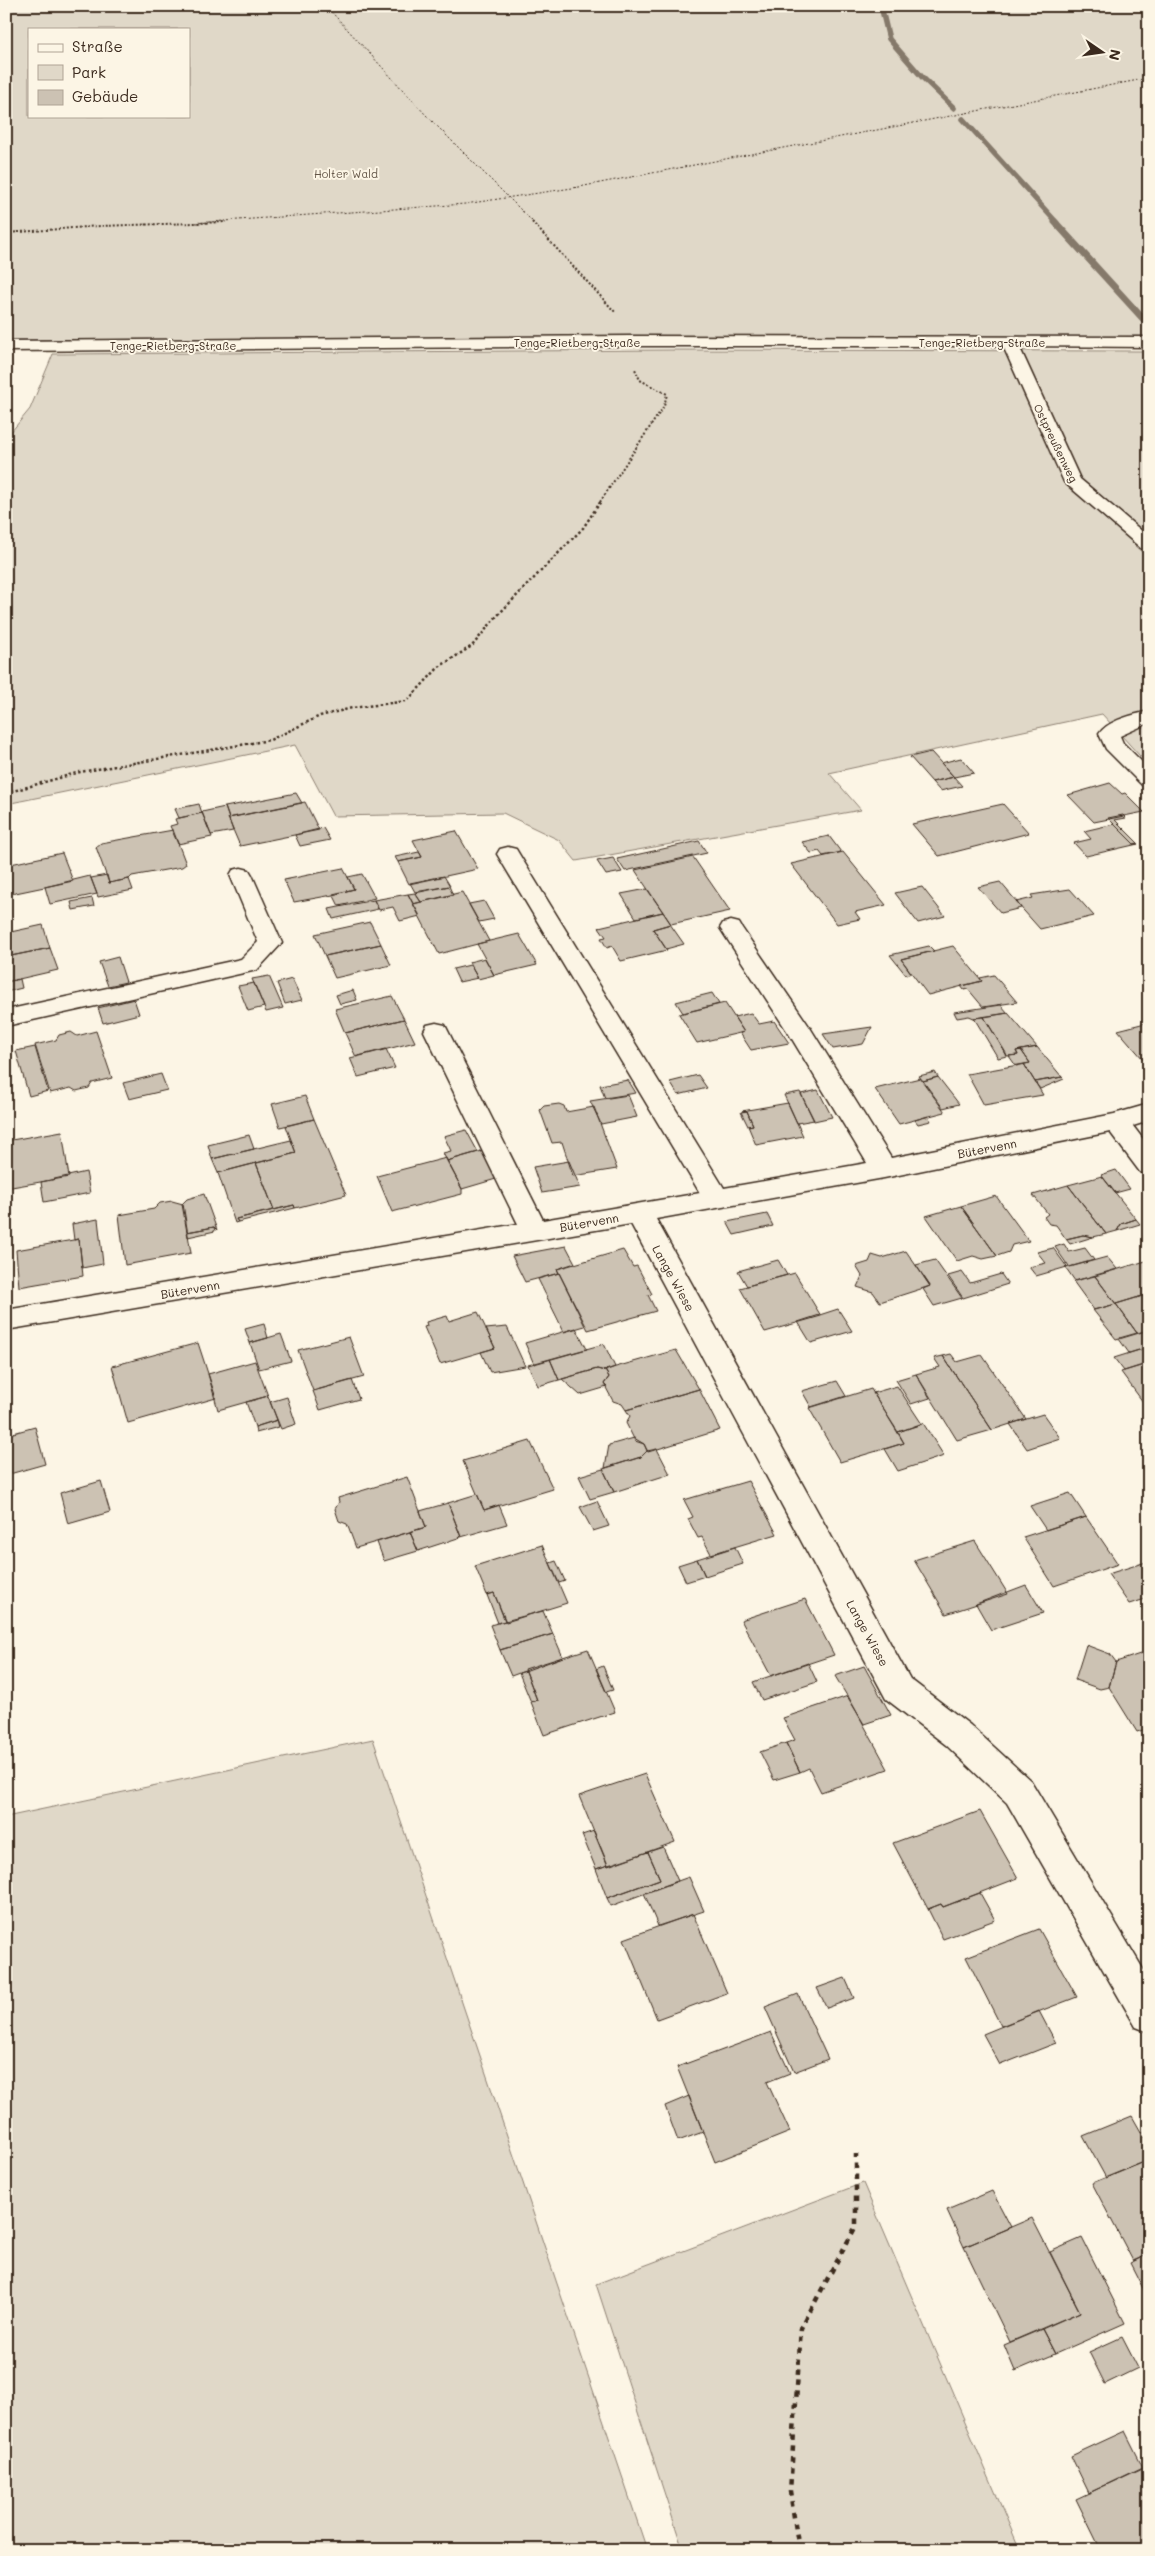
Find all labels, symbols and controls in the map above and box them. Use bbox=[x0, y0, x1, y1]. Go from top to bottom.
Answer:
legend bbox=[28, 28, 190, 118]
north arrow bbox=[1078, 28, 1128, 78]
text: Straße bbox=[72, 36, 123, 56]
text: N bbox=[1105, 48, 1126, 62]
text: Park bbox=[72, 62, 106, 82]
text: Gebäude bbox=[72, 86, 138, 106]
park label: Holter Wald bbox=[314, 166, 378, 181]
street label: Tenge-Rietberg-Straße bbox=[514, 335, 640, 350]
street label: Tenge-Rietberg-Straße bbox=[919, 335, 1045, 350]
street label: Tenge-Rietberg-Straße bbox=[110, 338, 236, 353]
street label: Ostpreußenweg bbox=[1030, 401, 1082, 485]
street label: Bütervenn bbox=[956, 1134, 1018, 1162]
street label: Bütervenn bbox=[558, 1209, 620, 1235]
street label: Lange Wiese bbox=[649, 1242, 699, 1314]
street label: Bütervenn bbox=[159, 1276, 221, 1302]
street label: Lange Wiese bbox=[843, 1597, 893, 1669]

